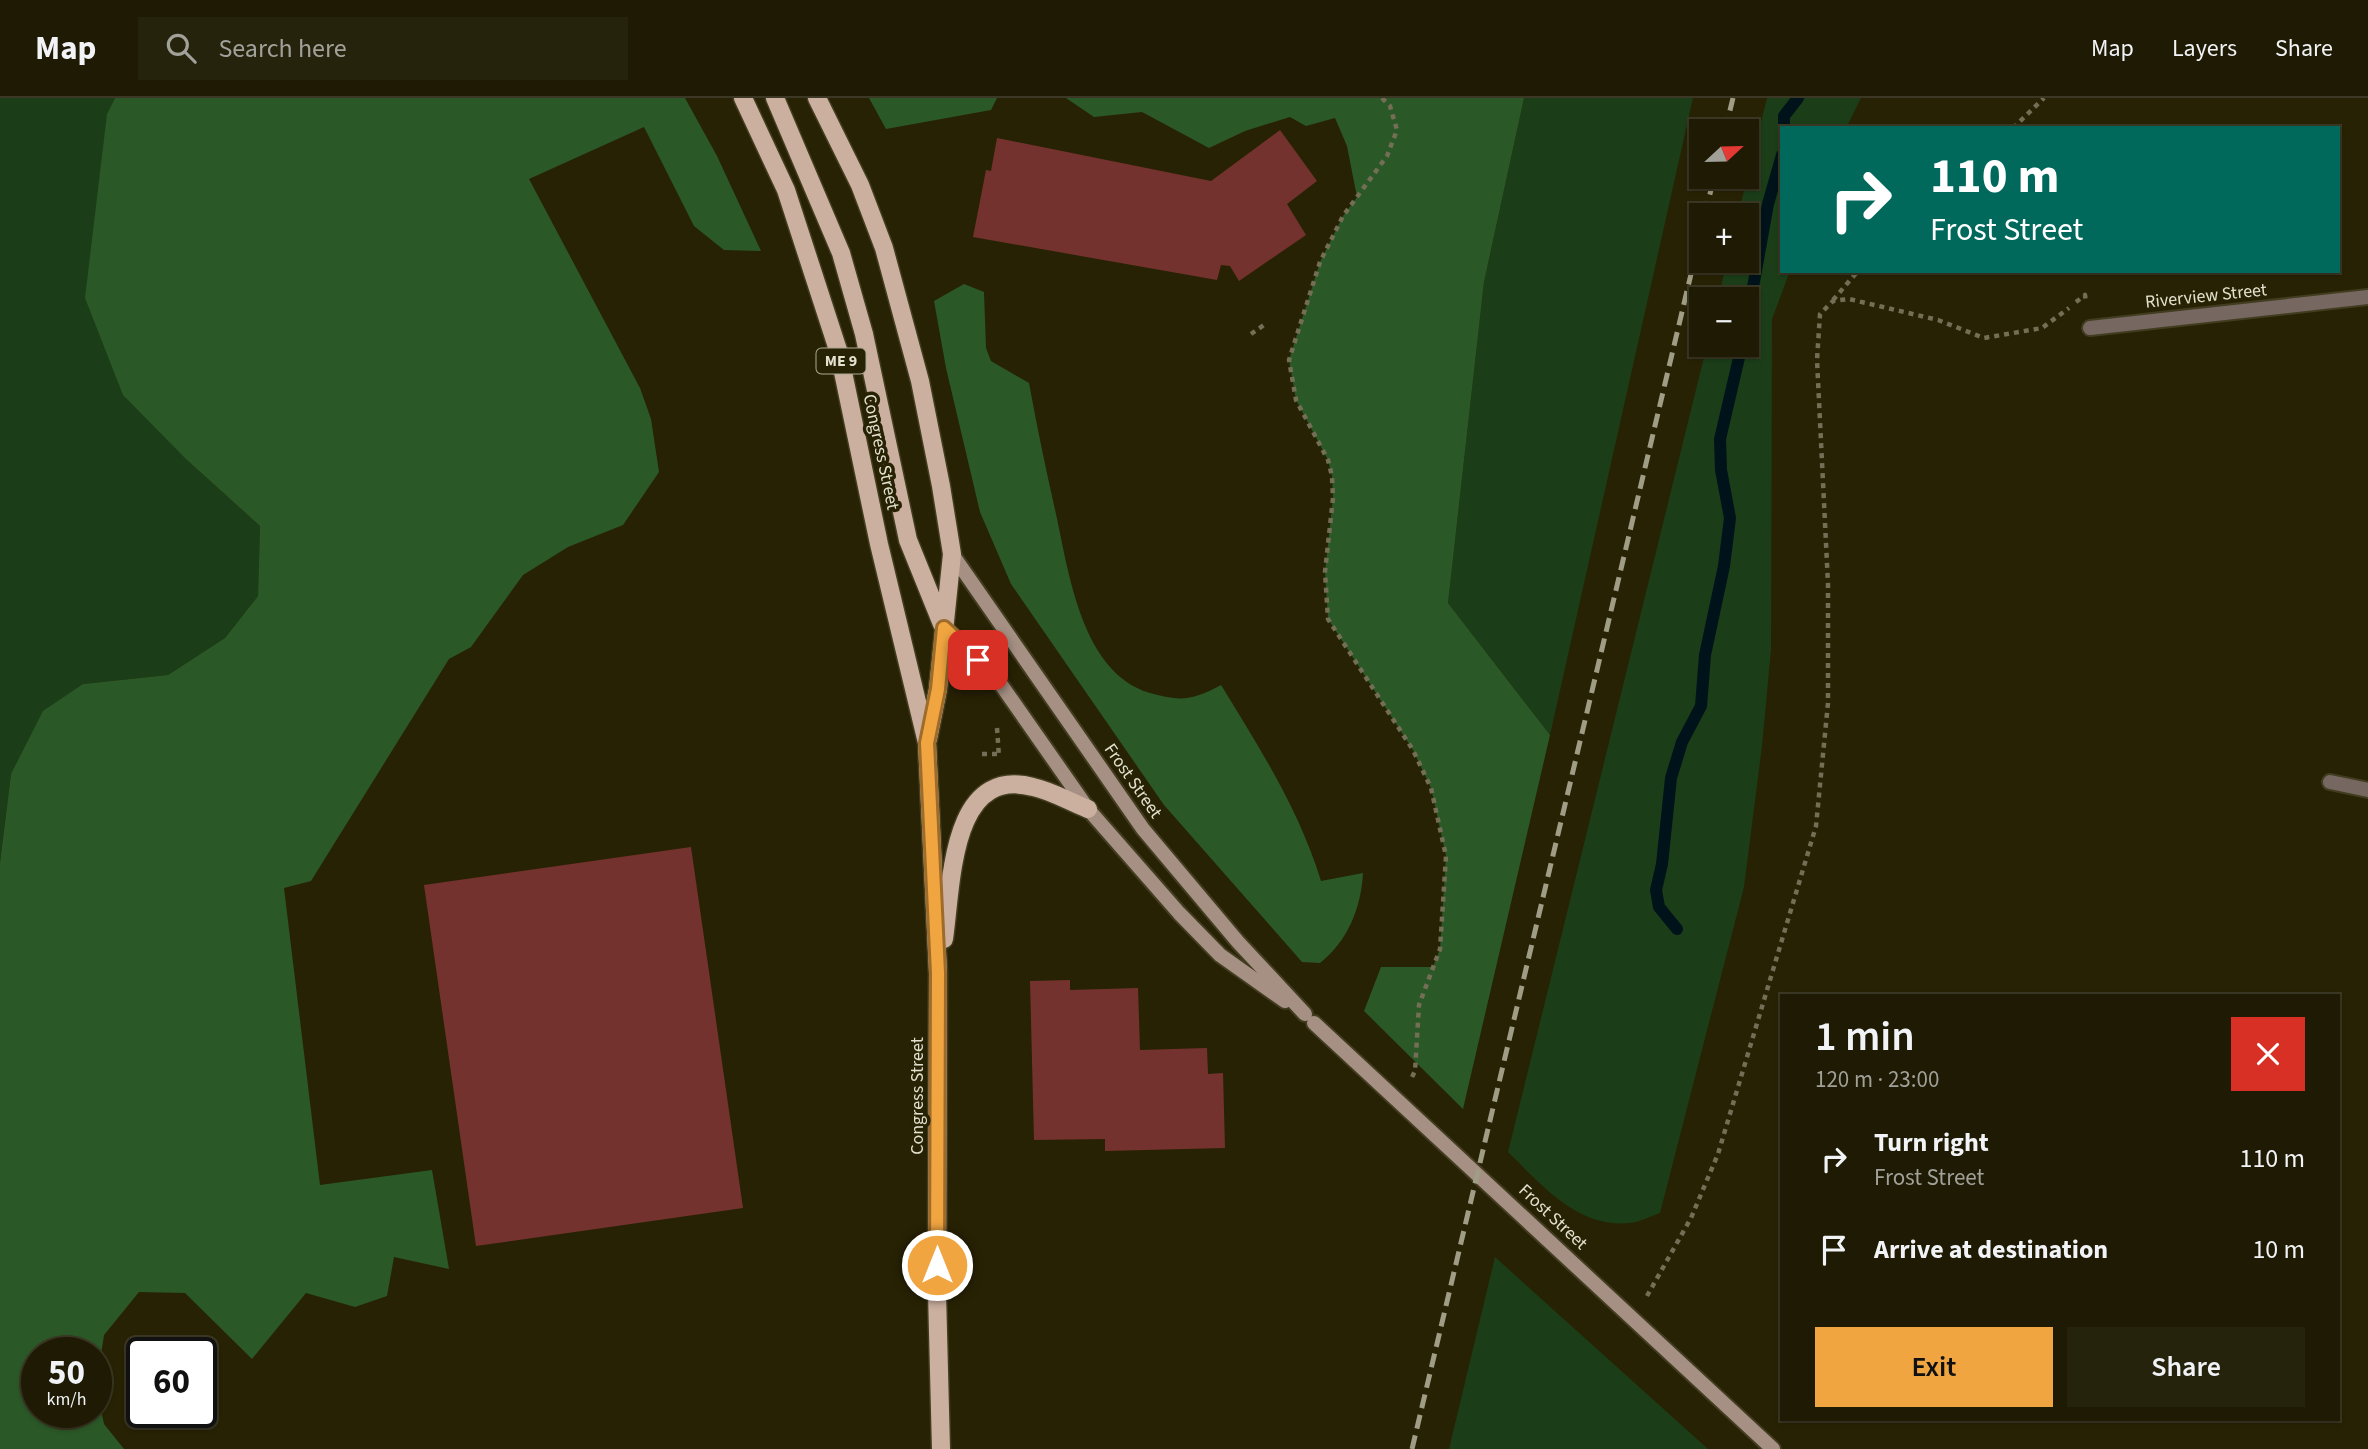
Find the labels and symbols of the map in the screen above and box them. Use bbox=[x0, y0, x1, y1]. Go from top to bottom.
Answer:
north arrow bbox=[1689, 119, 1759, 189]
street label: Riverview Street bbox=[2144, 277, 2268, 315]
road number: ME 9 bbox=[816, 348, 866, 374]
street label: Congress Street bbox=[857, 392, 905, 512]
pin bbox=[948, 630, 1008, 690]
street label: Frost Street bbox=[1098, 738, 1168, 824]
street label: Congress Street bbox=[905, 1037, 930, 1155]
street label: Frost Street bbox=[1513, 1178, 1593, 1256]
position arrow bbox=[900, 1228, 974, 1302]
speed limit sign: 60 bbox=[126, 1337, 217, 1428]

